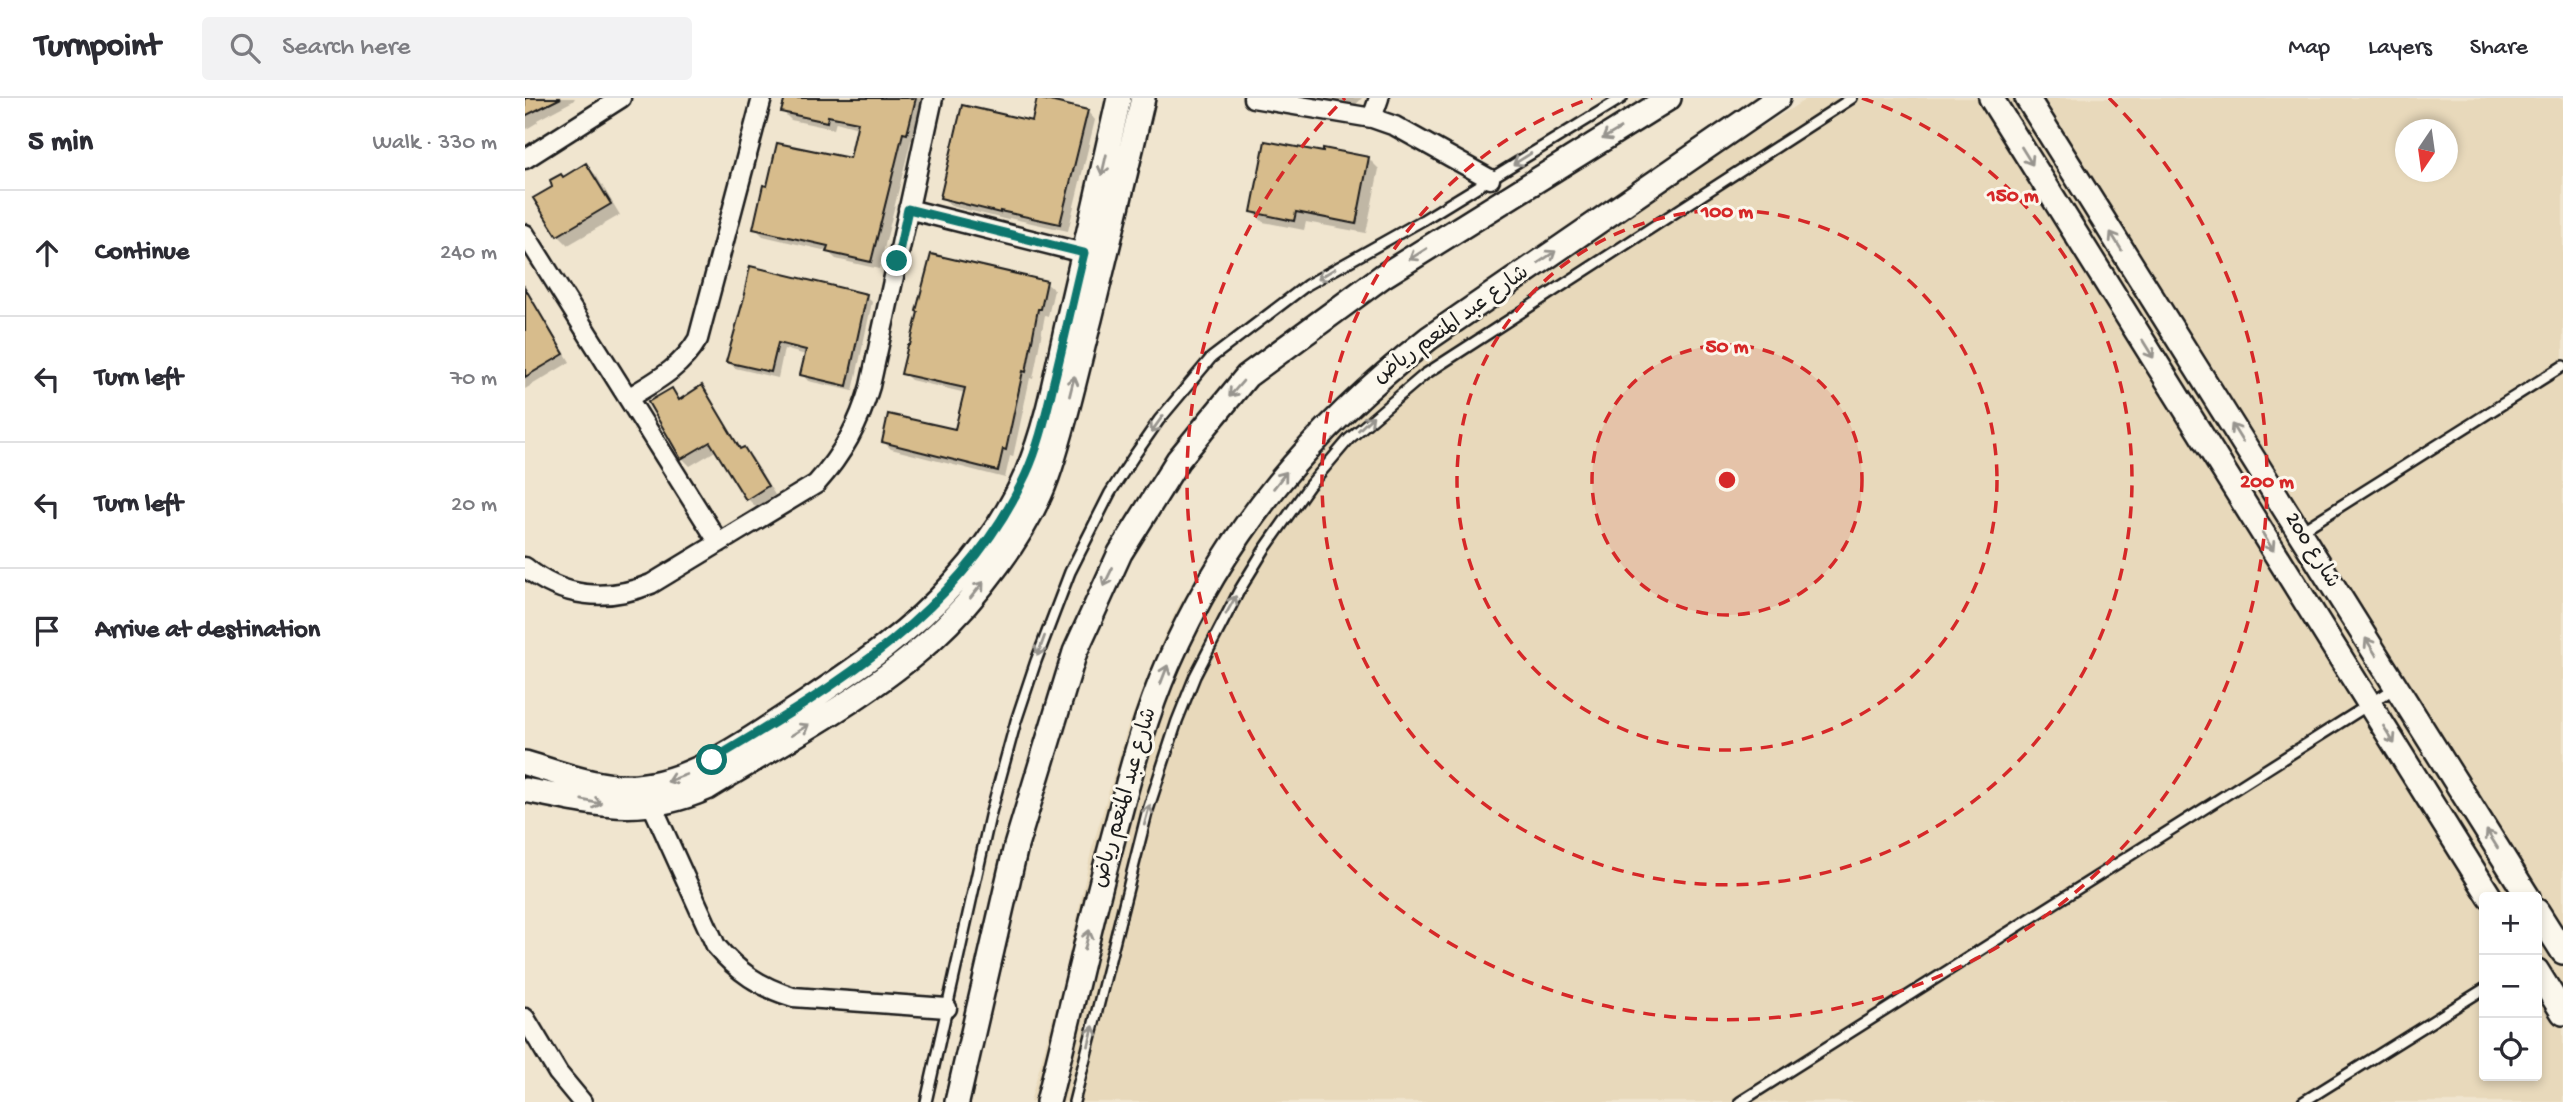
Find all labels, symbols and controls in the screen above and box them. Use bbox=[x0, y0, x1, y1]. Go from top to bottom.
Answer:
search box bbox=[202, 17, 692, 80]
text: Turnpoint bbox=[35, 29, 160, 67]
icon: search bbox=[226, 29, 264, 67]
text: Search here bbox=[282, 33, 410, 64]
text: Map bbox=[2288, 34, 2330, 63]
text: Layers bbox=[2368, 34, 2432, 63]
text: Share bbox=[2470, 34, 2528, 63]
north arrow bbox=[2395, 119, 2458, 182]
text: 5 min bbox=[28, 126, 93, 161]
one-way arrow bbox=[1601, 127, 1621, 141]
text: Walk · 330 m bbox=[373, 130, 497, 157]
one-way arrow bbox=[2020, 145, 2034, 165]
one-way arrow bbox=[1097, 153, 1110, 175]
one-way arrow bbox=[1513, 153, 1533, 167]
text: 150 m bbox=[1986, 185, 2039, 210]
text: 100 m bbox=[1700, 201, 1753, 226]
one-way arrow bbox=[2109, 231, 2123, 251]
icon: ahead bbox=[28, 234, 66, 272]
text: Continue bbox=[95, 238, 189, 269]
text: 240 m bbox=[440, 240, 497, 267]
route end bbox=[881, 245, 912, 276]
one-way arrow bbox=[1408, 247, 1428, 261]
one-way arrow bbox=[1537, 250, 1556, 264]
street label: شارع عبد المنعم رياض bbox=[1369, 261, 1535, 391]
one-way arrow bbox=[1316, 267, 1336, 281]
text: 50 m bbox=[1706, 336, 1749, 361]
one-way arrow bbox=[2141, 338, 2155, 358]
icon: left bbox=[28, 360, 66, 398]
text: Turn left bbox=[95, 364, 183, 395]
text: 70 m bbox=[450, 366, 497, 393]
one-way arrow bbox=[1066, 376, 1079, 398]
one-way arrow bbox=[1228, 380, 1244, 398]
one-way arrow bbox=[1150, 414, 1164, 433]
one-way arrow bbox=[1357, 415, 1375, 431]
one-way arrow bbox=[2230, 424, 2244, 444]
centre of rings bbox=[1715, 468, 1739, 492]
text: 200 m bbox=[2240, 471, 2294, 496]
one-way arrow bbox=[1272, 472, 1288, 490]
icon: left bbox=[28, 486, 66, 524]
text: Turn left bbox=[95, 490, 183, 521]
text: 20 m bbox=[451, 492, 497, 519]
street label: شارع 200 bbox=[2278, 509, 2344, 593]
one-way arrow bbox=[2262, 531, 2276, 551]
one-way arrow bbox=[1101, 566, 1115, 587]
one-way arrow bbox=[969, 582, 985, 600]
one-way arrow bbox=[1225, 595, 1238, 616]
icon: arrive bbox=[28, 612, 66, 650]
text: Arrive at destination bbox=[95, 616, 320, 647]
one-way arrow bbox=[1034, 635, 1046, 657]
one-way arrow bbox=[2364, 637, 2378, 657]
one-way arrow bbox=[1159, 665, 1171, 686]
street label: شارع عبد المنعم رياض bbox=[1088, 705, 1164, 891]
one-way arrow bbox=[789, 723, 809, 737]
one-way arrow bbox=[2382, 724, 2396, 744]
route start bbox=[696, 744, 727, 775]
one-way arrow bbox=[667, 773, 689, 785]
one-way arrow bbox=[580, 796, 603, 810]
one-way arrow bbox=[1141, 805, 1154, 827]
one-way arrow bbox=[2485, 830, 2499, 850]
map controls bbox=[2479, 892, 2542, 1081]
button: + bbox=[2479, 892, 2542, 955]
one-way arrow bbox=[1082, 930, 1095, 952]
button: − bbox=[2479, 955, 2542, 1018]
button: locate bbox=[2479, 1018, 2542, 1081]
one-way arrow bbox=[1085, 1025, 1098, 1048]

